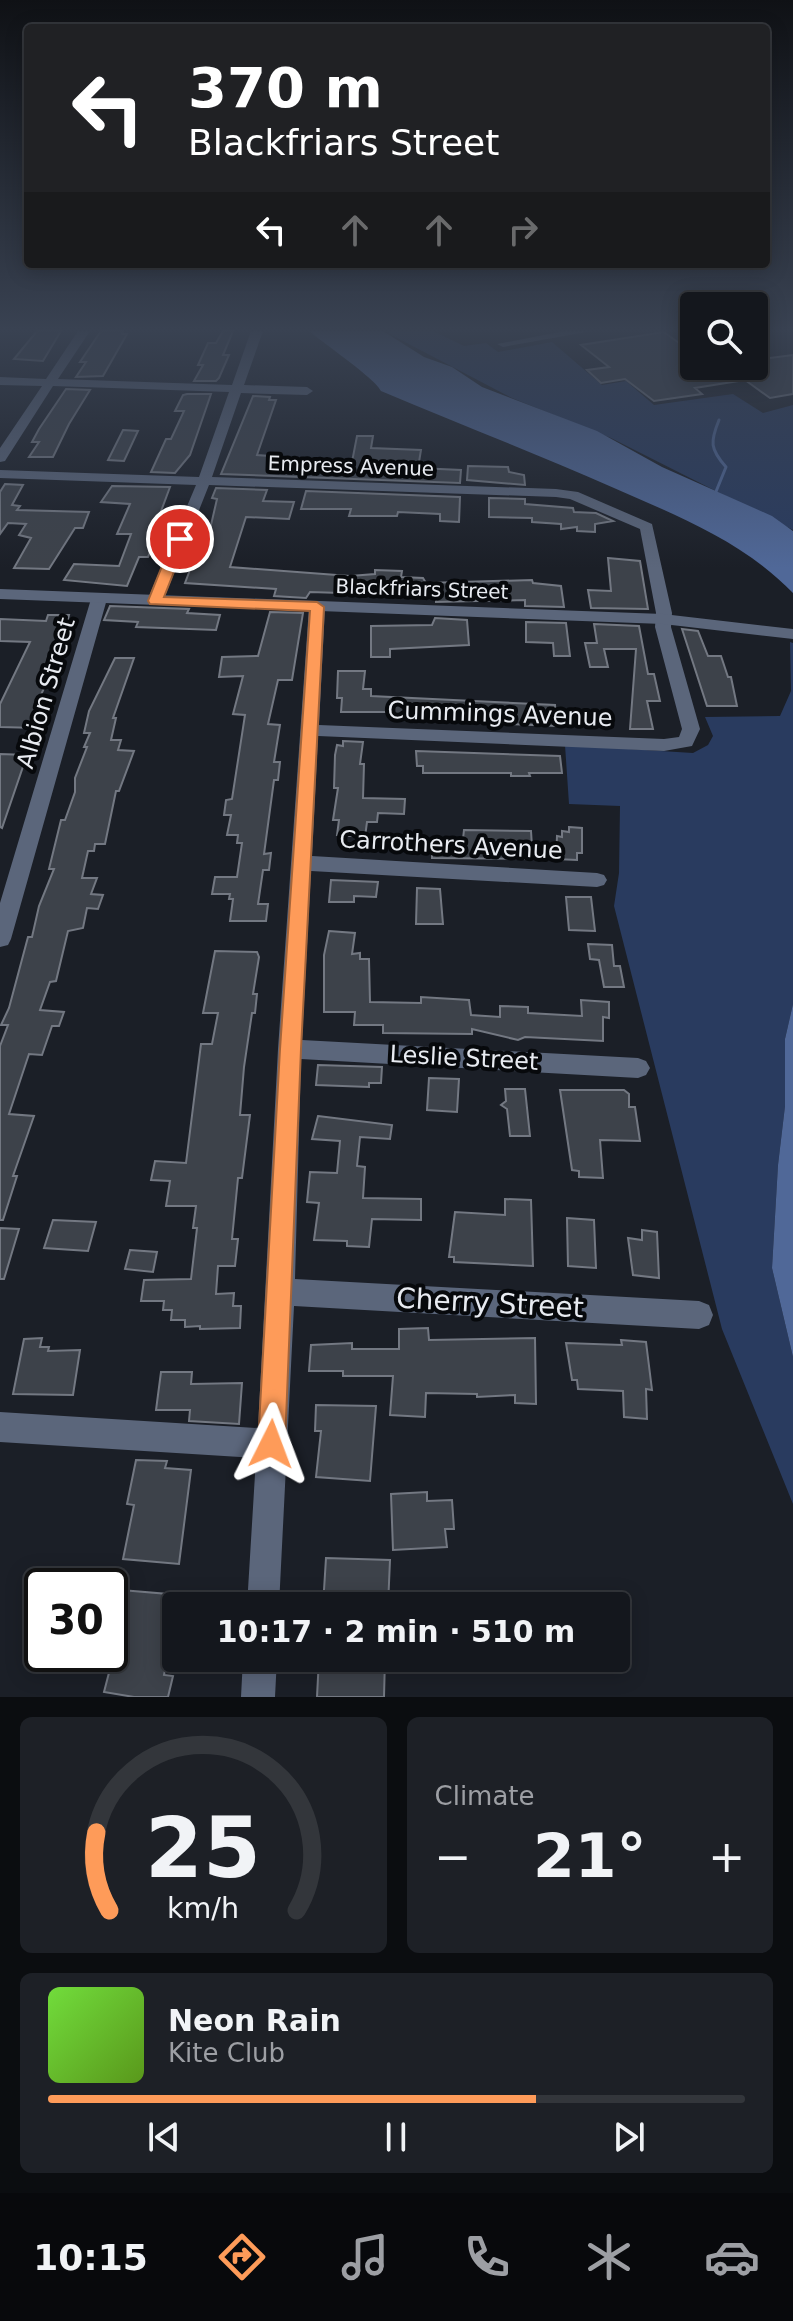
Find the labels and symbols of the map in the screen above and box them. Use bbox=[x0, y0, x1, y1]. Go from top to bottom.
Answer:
street label: Empress Avenue bbox=[267, 451, 435, 481]
pin bbox=[146, 505, 214, 573]
street label: Blackfriars Street bbox=[335, 574, 509, 604]
street label: Albion Street bbox=[11, 614, 81, 772]
street label: Cummings Avenue bbox=[387, 696, 613, 732]
street label: Carrothers Avenue bbox=[339, 825, 563, 865]
street label: Leslie Street bbox=[389, 1040, 539, 1076]
street label: Cherry Street bbox=[395, 1282, 585, 1324]
position arrow bbox=[229, 1402, 313, 1486]
speed limit sign: 30 bbox=[24, 1568, 128, 1672]

